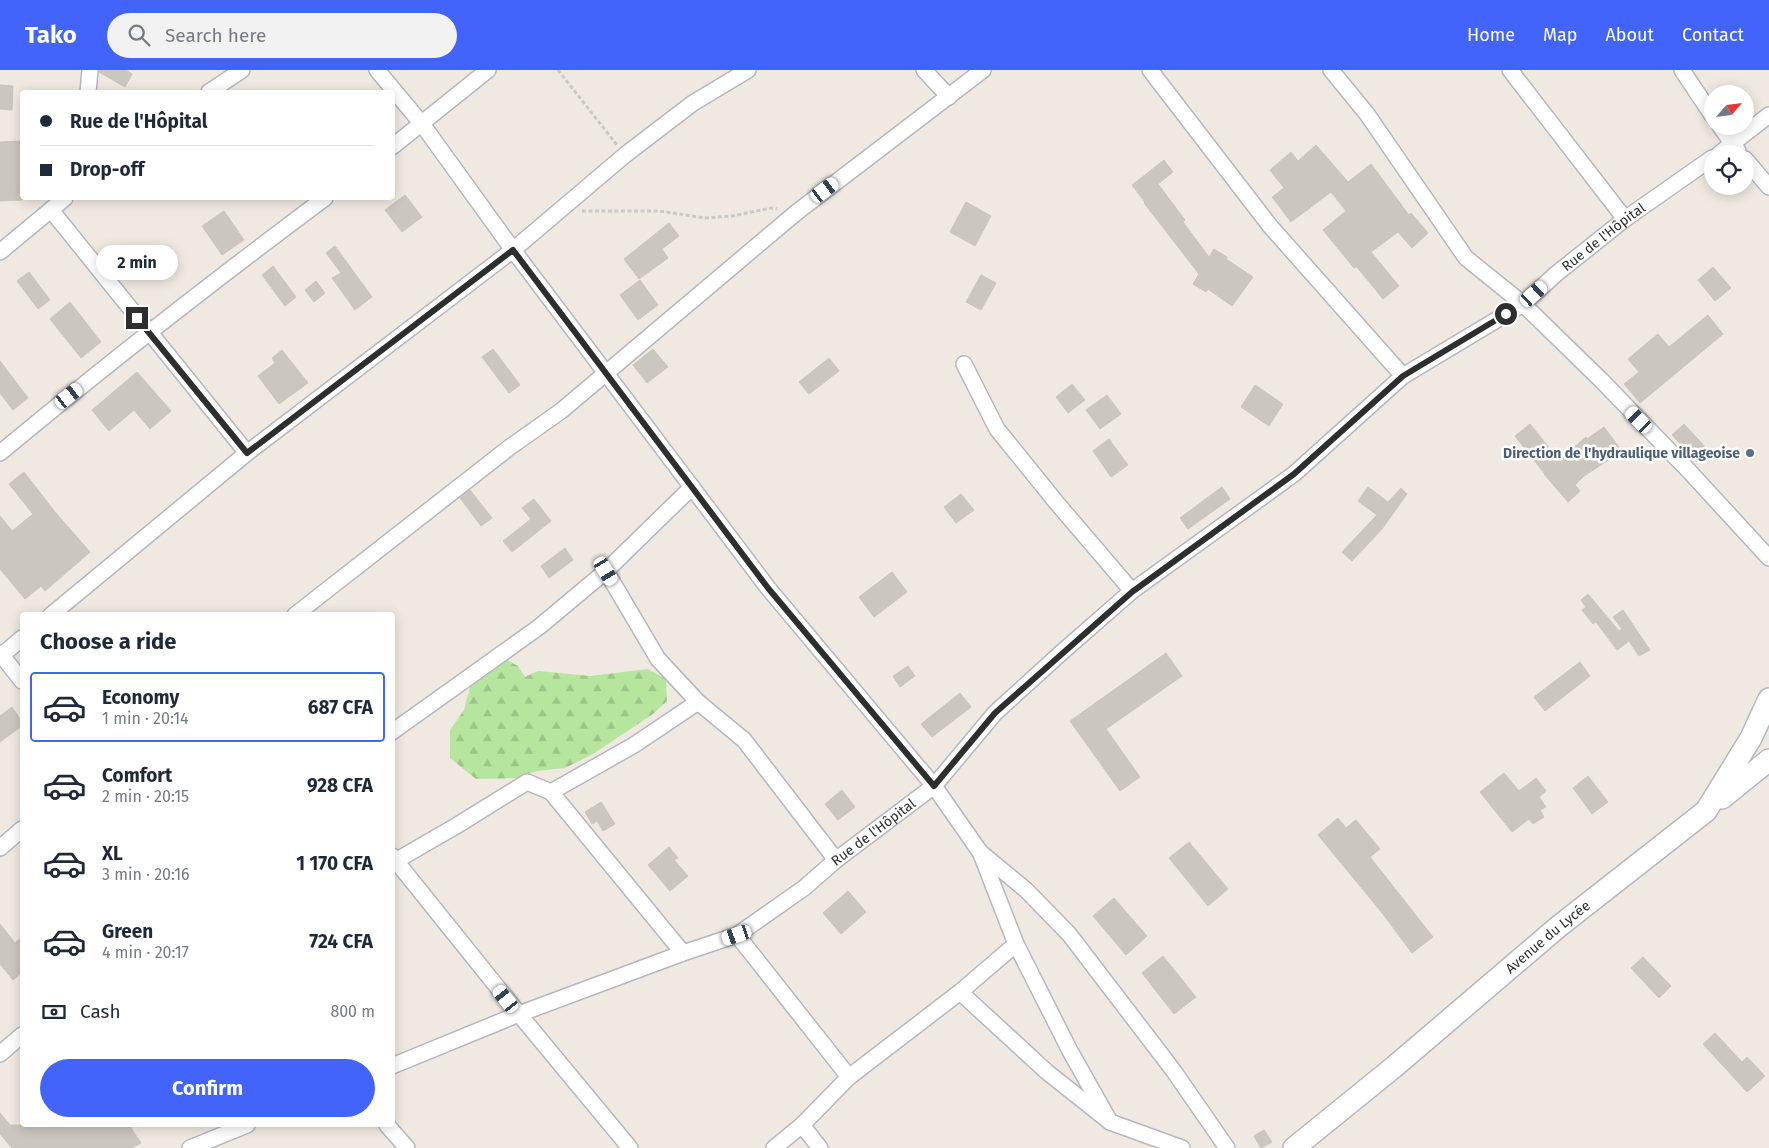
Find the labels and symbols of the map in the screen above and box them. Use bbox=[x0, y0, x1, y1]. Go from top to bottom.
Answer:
north arrow bbox=[1704, 85, 1754, 135]
car bbox=[808, 175, 841, 205]
street label: Rue de l'Hôpital bbox=[1558, 199, 1648, 275]
callout: 2 min bbox=[96, 246, 178, 280]
car bbox=[1517, 278, 1550, 310]
route start bbox=[1495, 303, 1517, 325]
route end bbox=[126, 307, 148, 329]
car bbox=[52, 381, 85, 411]
car bbox=[1623, 404, 1654, 436]
place label: Direction de l'hydraulique villageoise bbox=[1503, 445, 1740, 462]
marker: Direction de l'hydraulique villageoise bbox=[1744, 447, 1756, 459]
car bbox=[591, 554, 620, 588]
street label: Rue de l'Hôpital bbox=[828, 795, 919, 869]
street label: Avenue du Lycée bbox=[1502, 897, 1593, 977]
car bbox=[720, 923, 753, 947]
car bbox=[490, 983, 521, 1015]

